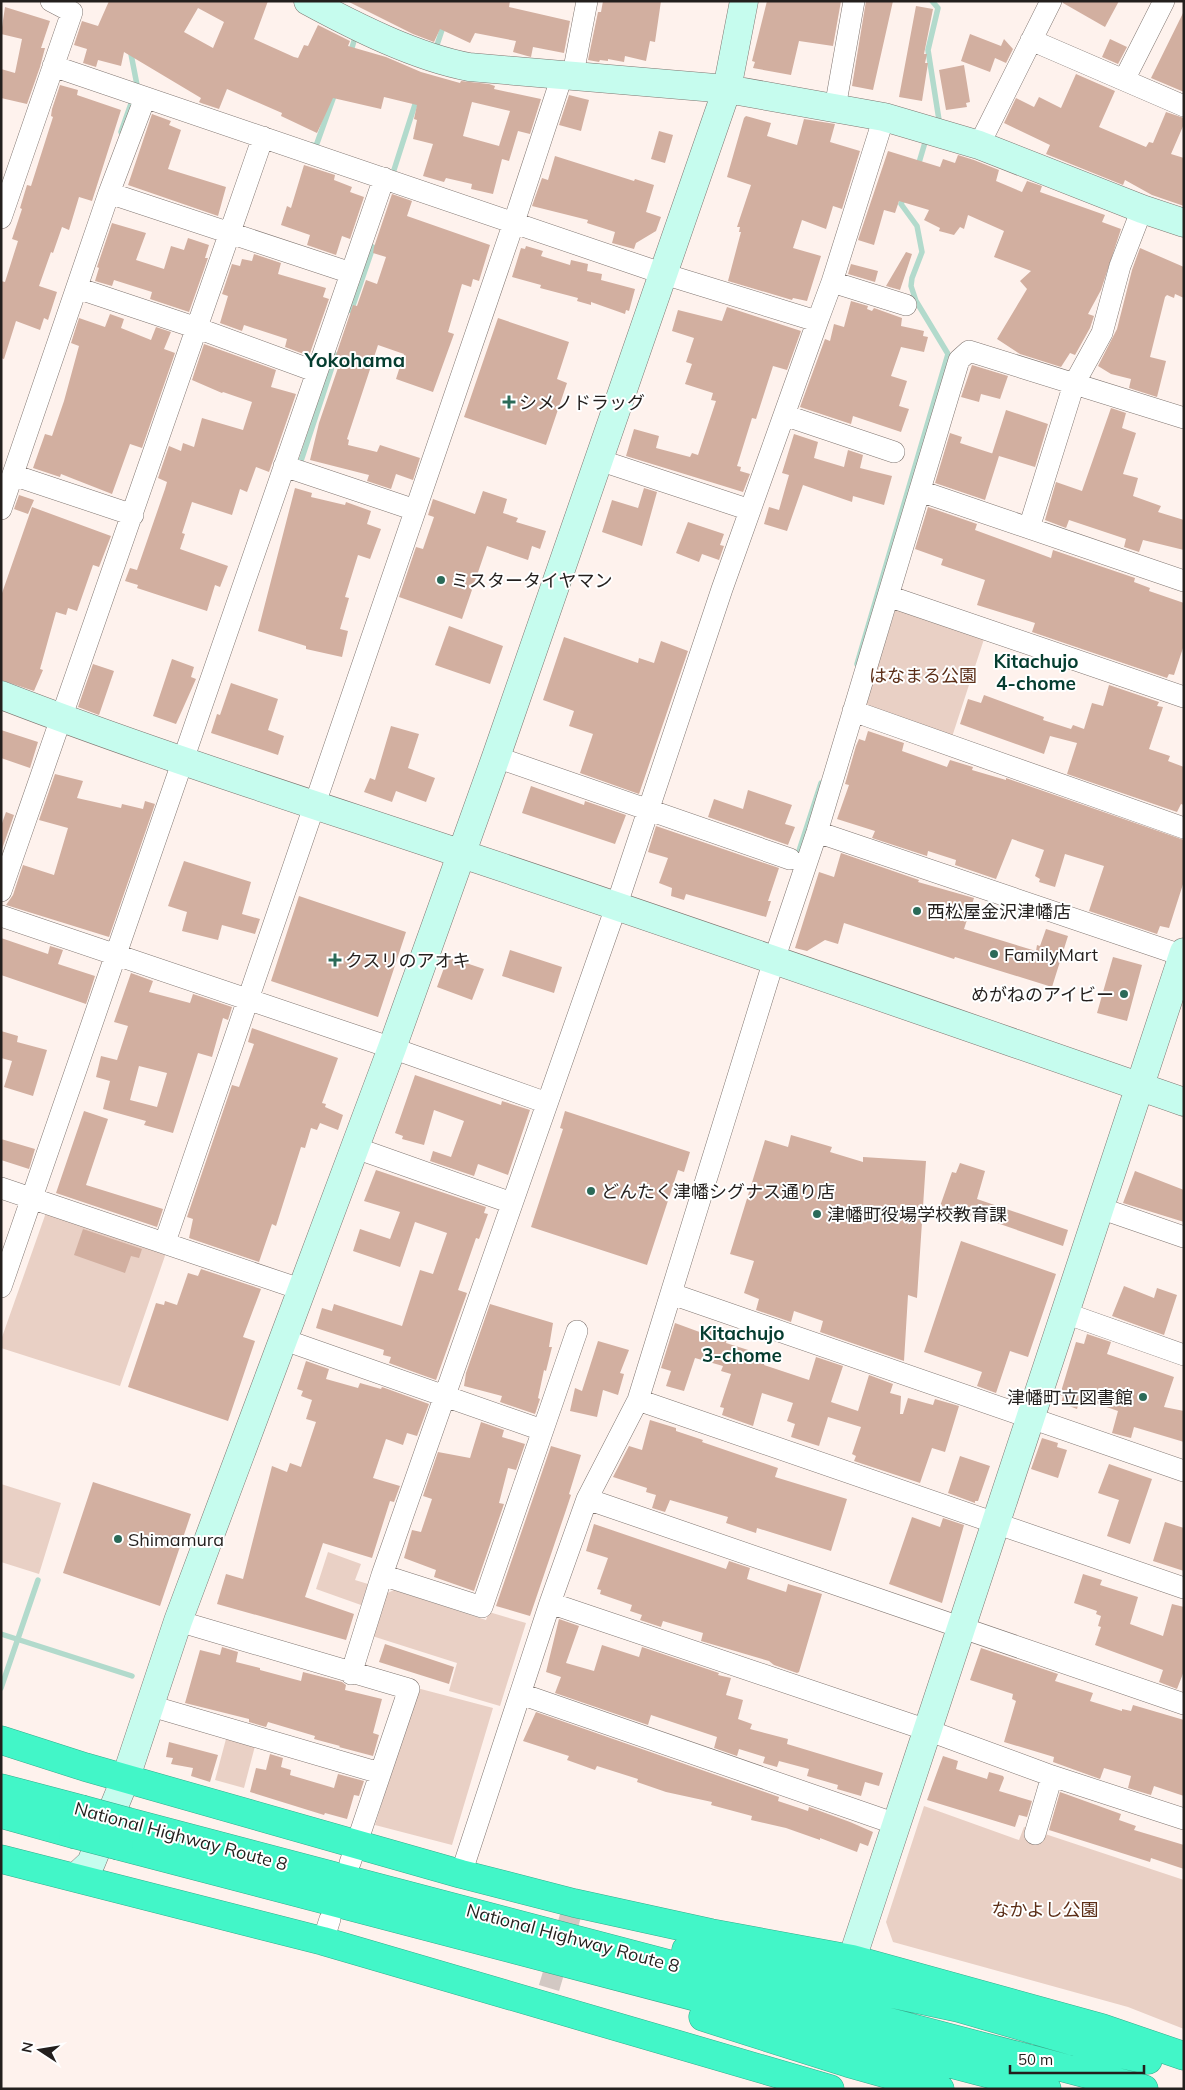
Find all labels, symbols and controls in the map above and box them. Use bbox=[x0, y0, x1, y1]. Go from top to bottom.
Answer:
district label: Yokohama bbox=[304, 347, 405, 372]
place label: シメノドラッグ bbox=[519, 391, 645, 414]
marker: シメノドラッグ bbox=[503, 396, 515, 408]
place label: ミスタータイヤマン bbox=[451, 569, 612, 592]
marker: ミスタータイヤマン bbox=[435, 574, 447, 586]
district label: Kitachujo 4-chome bbox=[993, 649, 1079, 695]
park label: はなまる公園 bbox=[869, 664, 977, 687]
place label: 西松屋金沢津幡店 bbox=[927, 900, 1071, 923]
marker: 西松屋金沢津幡店 bbox=[911, 905, 923, 917]
place label: FamilyMart bbox=[1004, 943, 1098, 966]
marker: FamilyMart bbox=[988, 948, 1000, 960]
place label: クスリのアオキ bbox=[345, 949, 470, 972]
marker: クスリのアオキ bbox=[329, 954, 341, 966]
place label: めがねのアイビー bbox=[971, 983, 1114, 1006]
marker: めがねのアイビー bbox=[1118, 988, 1130, 1000]
place label: どんたく津幡シグナス通り店 bbox=[601, 1180, 835, 1203]
marker: どんたく津幡シグナス通り店 bbox=[585, 1185, 597, 1197]
place label: 津幡町役場学校教育課 bbox=[827, 1203, 1007, 1226]
marker: 津幡町役場学校教育課 bbox=[811, 1208, 823, 1220]
district label: Kitachujo 3-chome bbox=[699, 1321, 785, 1367]
place label: 津幡町立図書館 bbox=[1007, 1386, 1133, 1409]
marker: 津幡町立図書館 bbox=[1137, 1391, 1149, 1403]
place label: Shimamura bbox=[128, 1528, 224, 1551]
marker: Shimamura bbox=[112, 1533, 124, 1545]
street label: National Highway Route 8 bbox=[72, 1796, 290, 1876]
street label: National Highway Route 8 bbox=[464, 1898, 682, 1978]
park label: なかよし公園 bbox=[991, 1898, 1099, 1921]
north arrow bbox=[15, 2025, 65, 2075]
text: N bbox=[17, 2040, 37, 2054]
scale bar bbox=[1010, 2042, 1144, 2074]
text: 50 m bbox=[1018, 2050, 1053, 2069]

